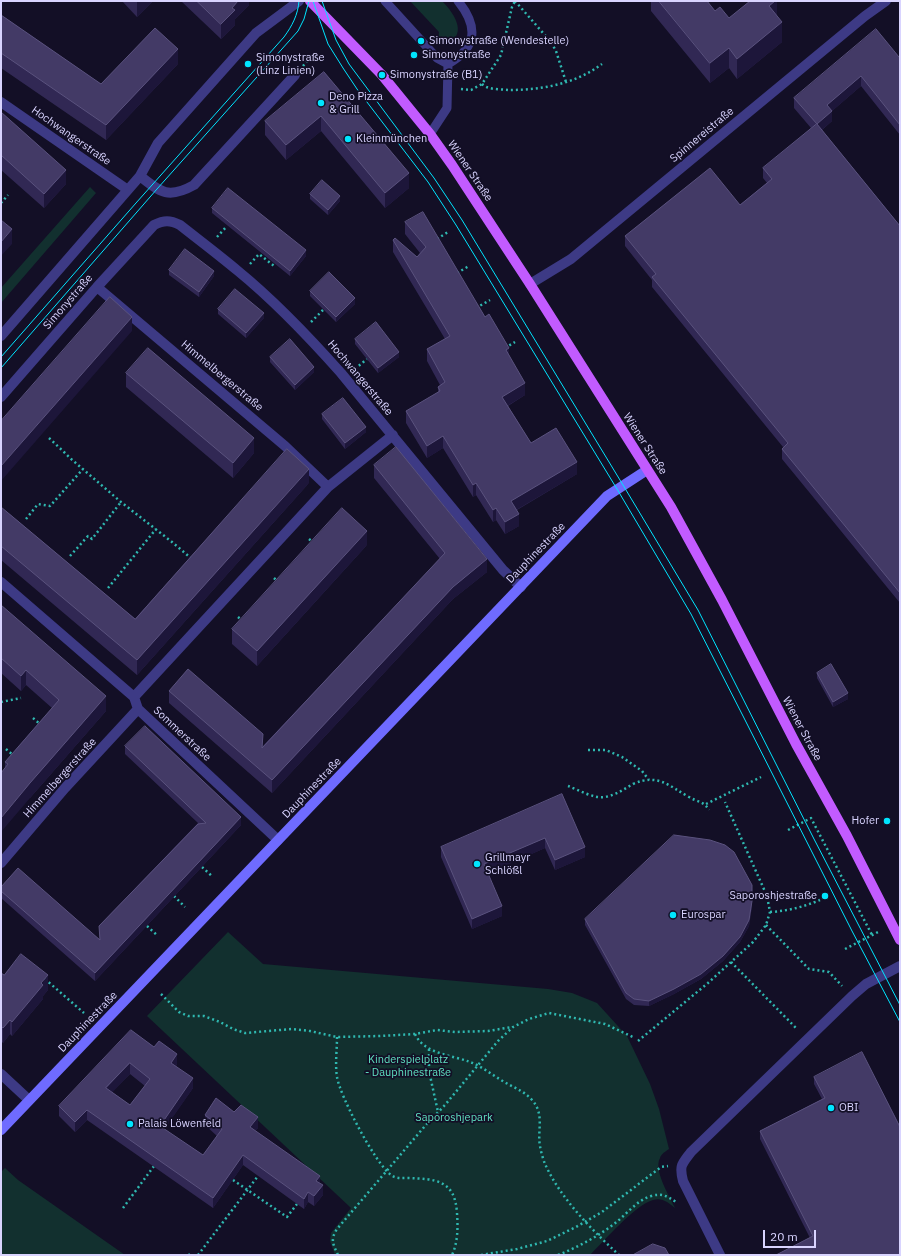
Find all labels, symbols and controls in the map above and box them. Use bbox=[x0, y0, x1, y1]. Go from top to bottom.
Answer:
place label: Simonystraße (Wendestelle) bbox=[429, 34, 569, 48]
marker: Simonystraße (Wendestelle) bbox=[416, 36, 426, 46]
place label: Simonystraße bbox=[422, 48, 491, 62]
marker: Simonystraße bbox=[409, 50, 419, 60]
place label: Simonystraße (Linz Linien) bbox=[256, 51, 325, 77]
marker: Simonystraße (Linz Linien) bbox=[243, 59, 253, 69]
place label: Simonystraße (B1) bbox=[390, 68, 482, 82]
marker: Simonystraße (B1) bbox=[377, 70, 387, 80]
place label: Deno Pizza & Grill bbox=[329, 90, 383, 116]
marker: Deno Pizza & Grill bbox=[316, 98, 326, 108]
street label: Hochwangerstraße bbox=[29, 104, 113, 168]
street label: Spinnereistraße bbox=[668, 105, 736, 165]
place label: Kleinmünchen bbox=[356, 132, 427, 146]
marker: Kleinmünchen bbox=[343, 134, 353, 144]
street label: Wiener Straße bbox=[445, 138, 495, 204]
street label: Simonystraße bbox=[41, 272, 95, 332]
street label: Himmelbergerstraße bbox=[178, 338, 266, 414]
street label: Hochwangerstraße bbox=[325, 338, 395, 418]
street label: Wiener Straße bbox=[620, 411, 670, 477]
street label: Dauphinestraße bbox=[504, 520, 568, 586]
street label: Wiener Straße bbox=[780, 695, 824, 763]
street label: Sommerstraße bbox=[150, 704, 214, 764]
street label: Himmelbergerstraße bbox=[21, 735, 99, 821]
street label: Dauphinestraße bbox=[280, 755, 344, 821]
place label: Hofer bbox=[852, 814, 879, 828]
marker: Hofer bbox=[882, 816, 892, 826]
place label: Grillmayr Schlößl bbox=[485, 851, 530, 877]
marker: Grillmayr Schlößl bbox=[472, 859, 482, 869]
place label: Saporoshjestraße bbox=[730, 889, 817, 903]
marker: Saporoshjestraße bbox=[820, 891, 830, 901]
place label: Eurospar bbox=[681, 908, 725, 922]
marker: Eurospar bbox=[668, 910, 678, 920]
street label: Dauphinestraße bbox=[56, 989, 120, 1055]
park label: Kinderspielplatz - Dauphinestraße bbox=[365, 1053, 451, 1079]
place label: OBI bbox=[839, 1101, 858, 1115]
marker: OBI bbox=[826, 1103, 836, 1113]
park label: Saporoshjepark bbox=[415, 1111, 493, 1125]
place label: Palais Löwenfeld bbox=[138, 1117, 221, 1131]
marker: Palais Löwenfeld bbox=[125, 1119, 135, 1129]
scale bar bbox=[765, 1222, 818, 1248]
text: 20 m bbox=[770, 1229, 798, 1244]

